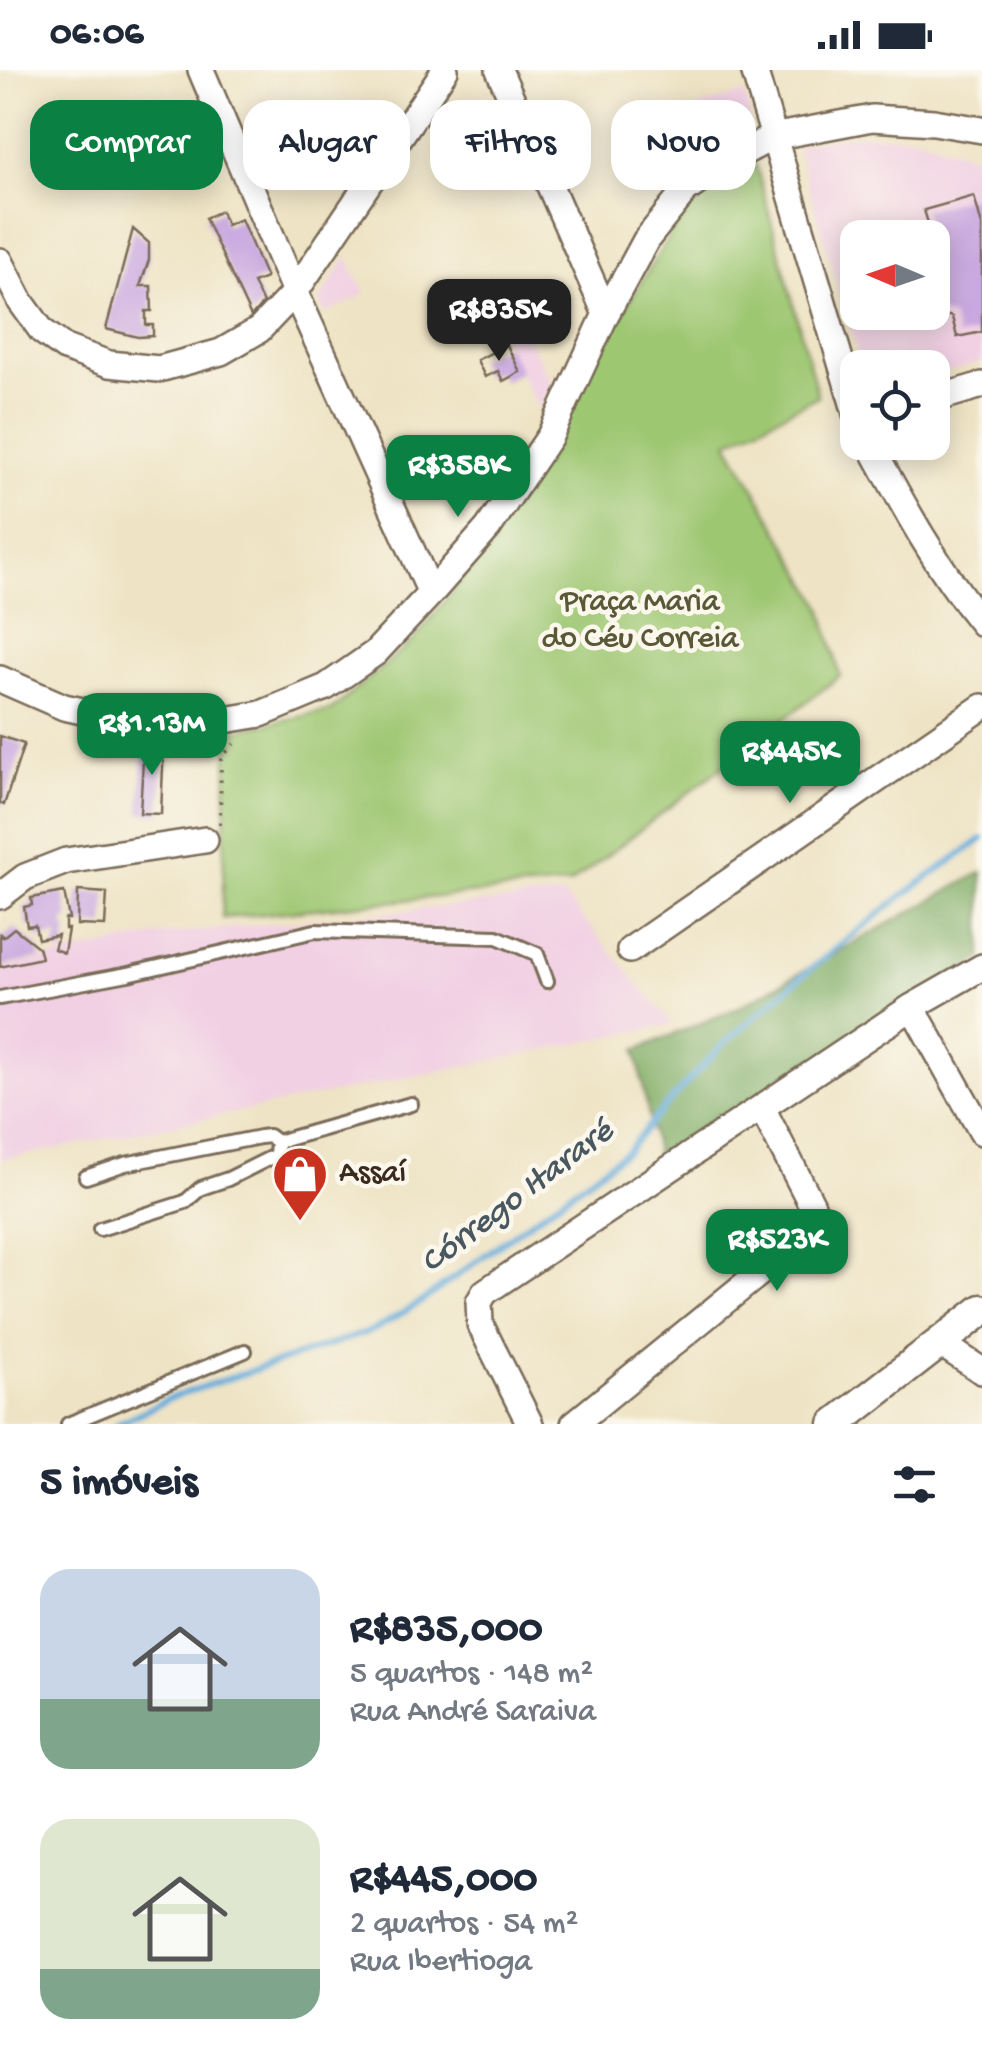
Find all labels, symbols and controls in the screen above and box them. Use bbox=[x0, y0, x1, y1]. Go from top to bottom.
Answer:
text: 06:06 bbox=[50, 13, 144, 57]
chip: Comprar bbox=[30, 100, 223, 190]
chip: Alugar bbox=[243, 100, 410, 190]
chip: Filtros bbox=[430, 100, 591, 190]
chip: Novo bbox=[611, 100, 756, 190]
north arrow bbox=[840, 220, 950, 330]
map controls bbox=[840, 220, 950, 460]
pin: R$835K bbox=[418, 279, 580, 364]
text: R$835K bbox=[449, 292, 549, 330]
button: locate bbox=[840, 350, 950, 460]
pin: R$358K bbox=[377, 435, 539, 520]
text: R$358K bbox=[408, 448, 508, 486]
park label: Praça Maria do Céu Correia bbox=[541, 584, 740, 659]
pin: R$1.13M bbox=[60, 693, 244, 778]
text: R$1.13M bbox=[99, 706, 205, 744]
pin: R$445K bbox=[709, 721, 871, 806]
text: R$445K bbox=[742, 734, 838, 772]
water label: Córrego Itararé bbox=[414, 1111, 624, 1284]
shop icon: Assaí bbox=[270, 1144, 330, 1223]
place label: Assaí bbox=[339, 1155, 407, 1193]
pin: R$523K bbox=[696, 1209, 858, 1294]
text: R$523K bbox=[728, 1222, 826, 1260]
icon: filters bbox=[887, 1457, 942, 1512]
text: 5 imóveis bbox=[40, 1460, 198, 1509]
text: R$835,000 bbox=[350, 1607, 543, 1656]
icon: home bbox=[120, 1609, 240, 1729]
text: 5 quartos · 148 m² bbox=[350, 1656, 593, 1694]
text: Rua André Saraiva bbox=[350, 1694, 596, 1732]
text: R$445,000 bbox=[350, 1857, 537, 1906]
icon: home bbox=[120, 1859, 240, 1979]
text: 2 quartos · 54 m² bbox=[350, 1906, 578, 1944]
text: Rua Ibertioga bbox=[350, 1944, 532, 1982]

